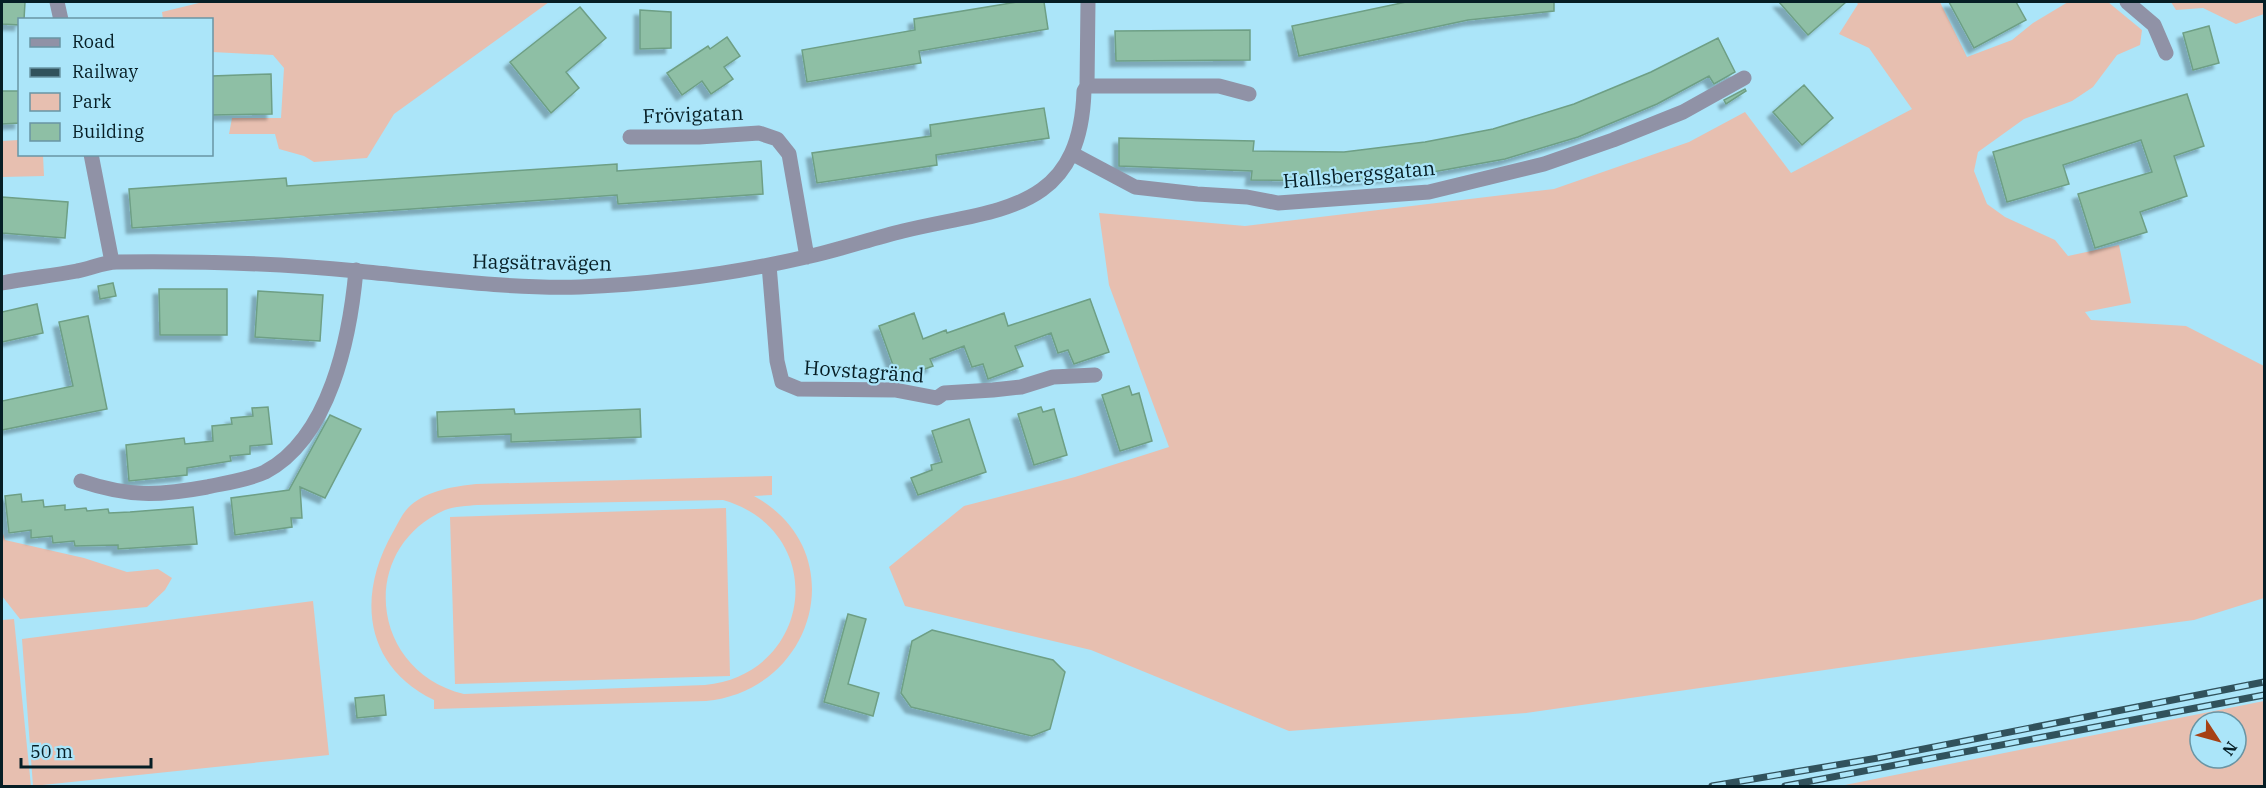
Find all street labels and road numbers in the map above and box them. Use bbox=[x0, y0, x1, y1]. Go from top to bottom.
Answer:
street label: Frövigatan bbox=[642, 99, 744, 129]
street label: Hallsbergsgatan bbox=[1282, 154, 1437, 194]
street label: Hagsätravägen bbox=[472, 247, 612, 277]
street label: Hovstagränd bbox=[803, 353, 925, 389]

